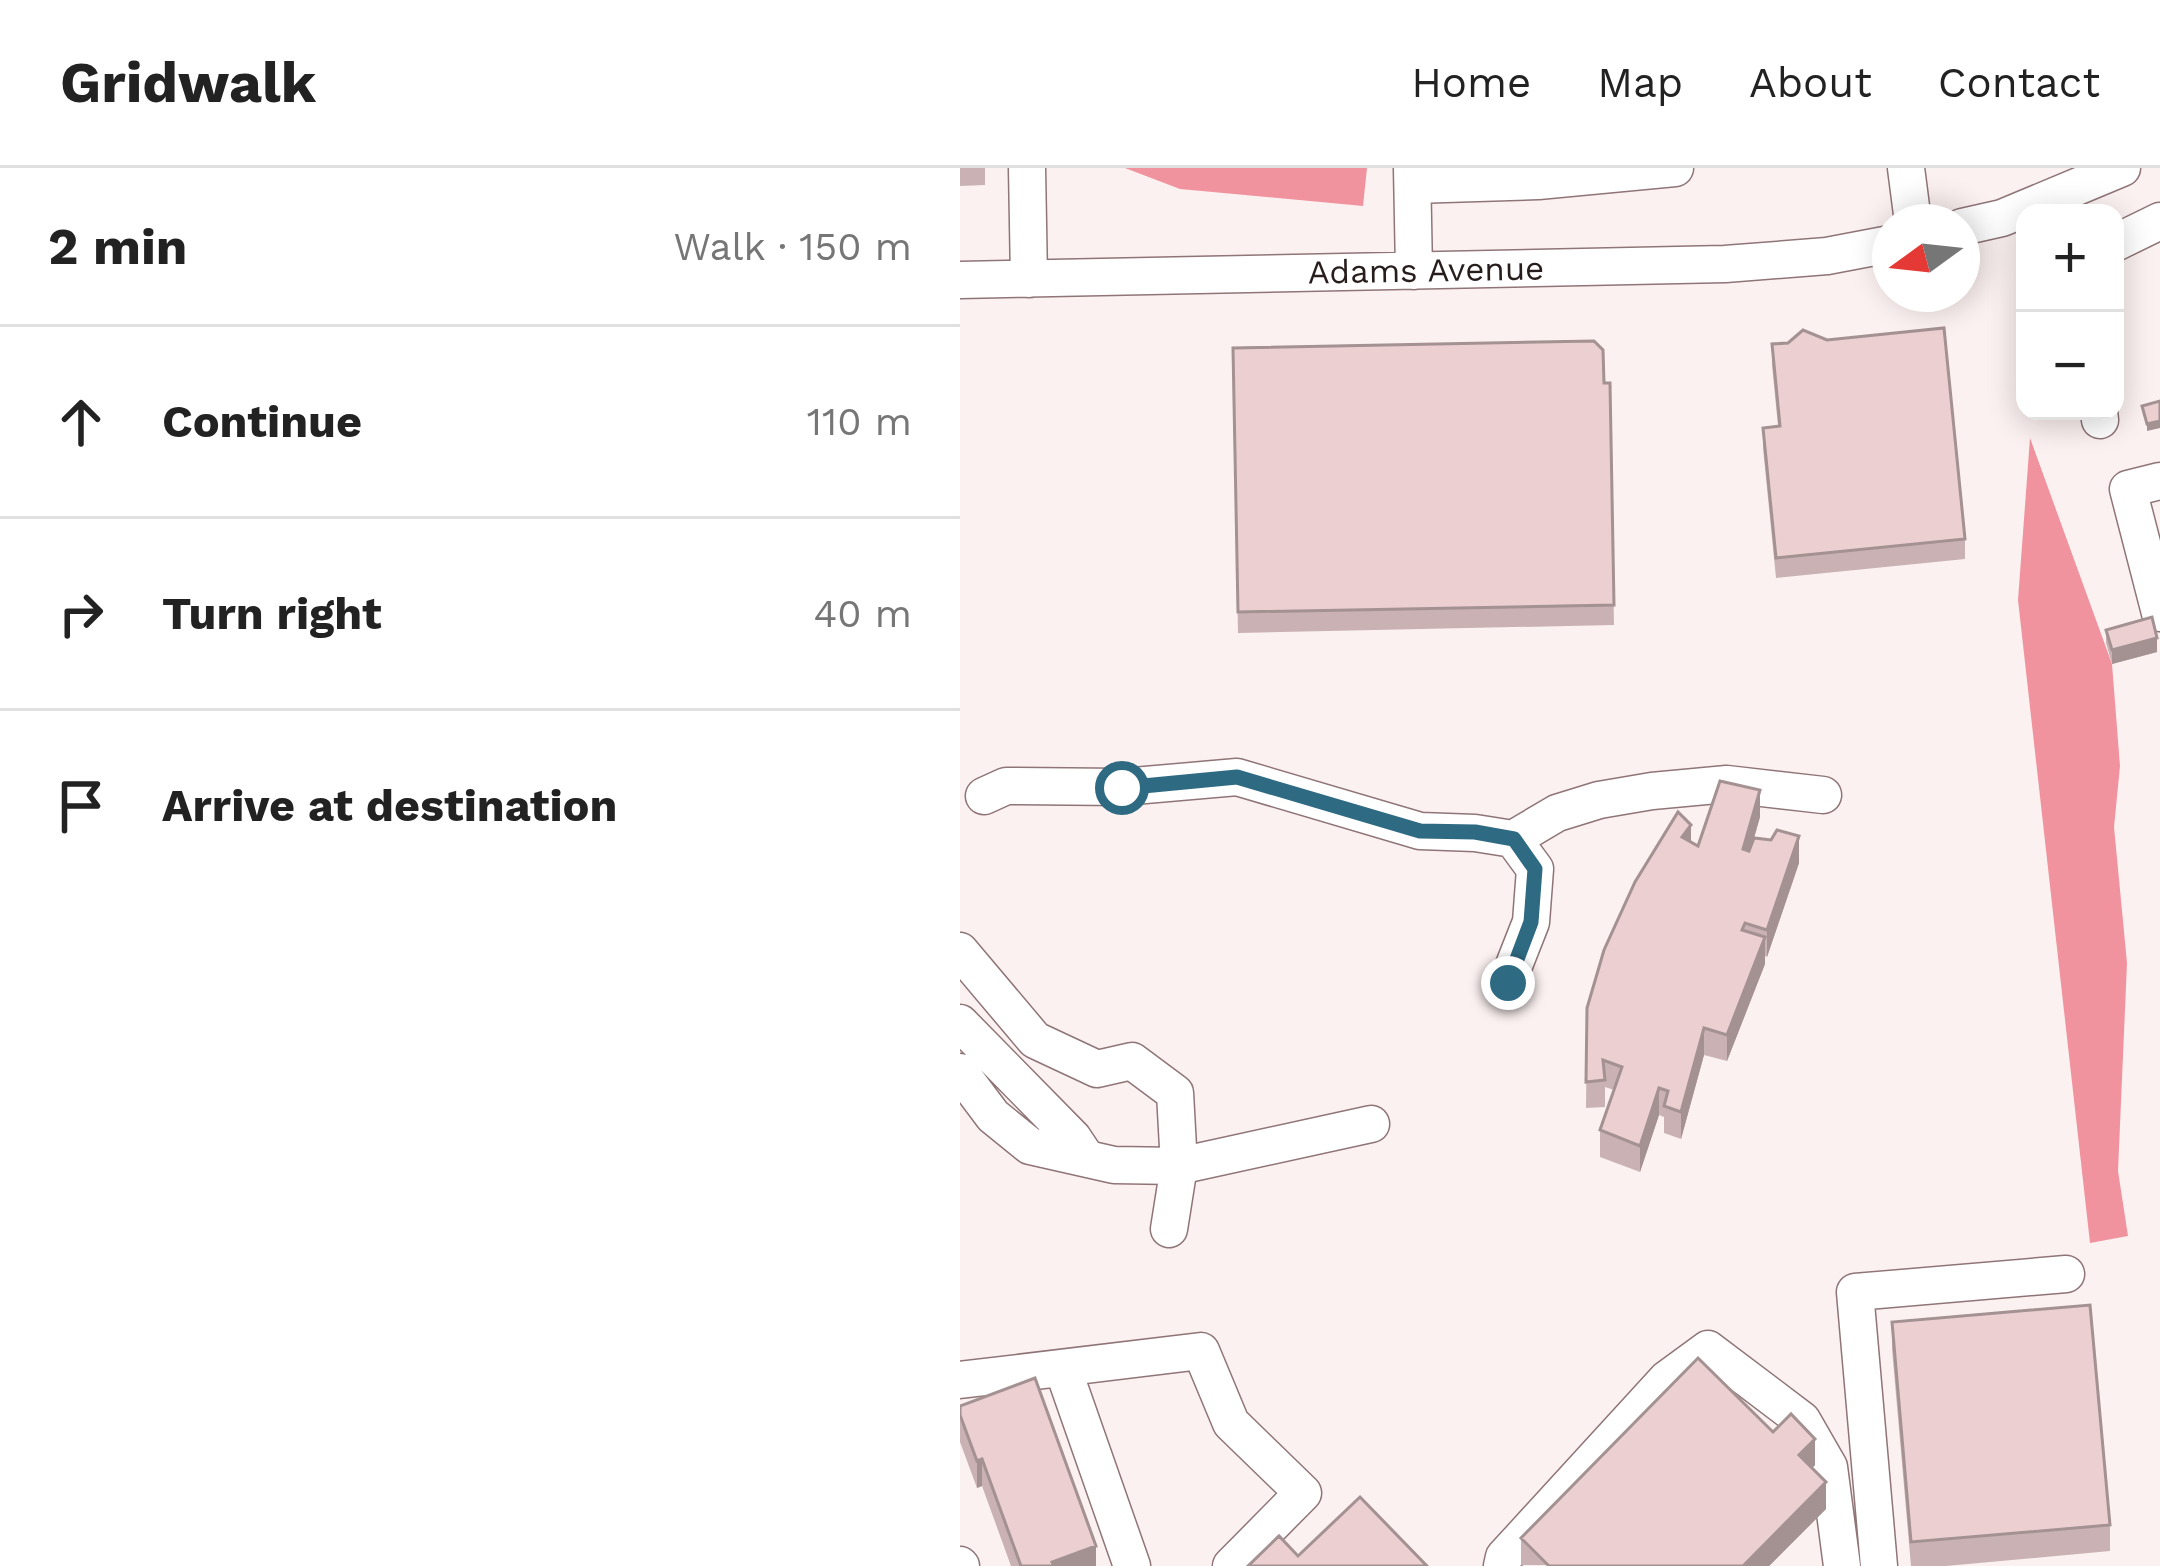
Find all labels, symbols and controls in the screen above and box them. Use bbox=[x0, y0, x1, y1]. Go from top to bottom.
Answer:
text: Gridwalk bbox=[60, 49, 316, 116]
text: Home bbox=[1411, 58, 1531, 107]
text: Map bbox=[1597, 58, 1683, 107]
text: About bbox=[1749, 58, 1872, 107]
text: Contact bbox=[1938, 58, 2100, 107]
north arrow bbox=[1872, 204, 1980, 312]
map controls bbox=[2016, 204, 2124, 420]
button: + bbox=[2016, 204, 2124, 312]
text: 2 min bbox=[48, 217, 187, 276]
text: Walk · 150 m bbox=[674, 224, 912, 269]
street label: Adams Avenue bbox=[1307, 248, 1545, 292]
button: − bbox=[2016, 312, 2124, 420]
icon: ahead bbox=[48, 389, 114, 455]
text: Continue bbox=[162, 395, 362, 448]
text: 110 m bbox=[807, 399, 912, 444]
icon: right bbox=[48, 581, 114, 647]
text: Turn right bbox=[162, 587, 382, 640]
text: 40 m bbox=[813, 591, 912, 636]
route start bbox=[1095, 761, 1149, 815]
icon: arrive bbox=[48, 773, 114, 839]
text: Arrive at destination bbox=[162, 779, 617, 832]
route end bbox=[1481, 956, 1535, 1010]

